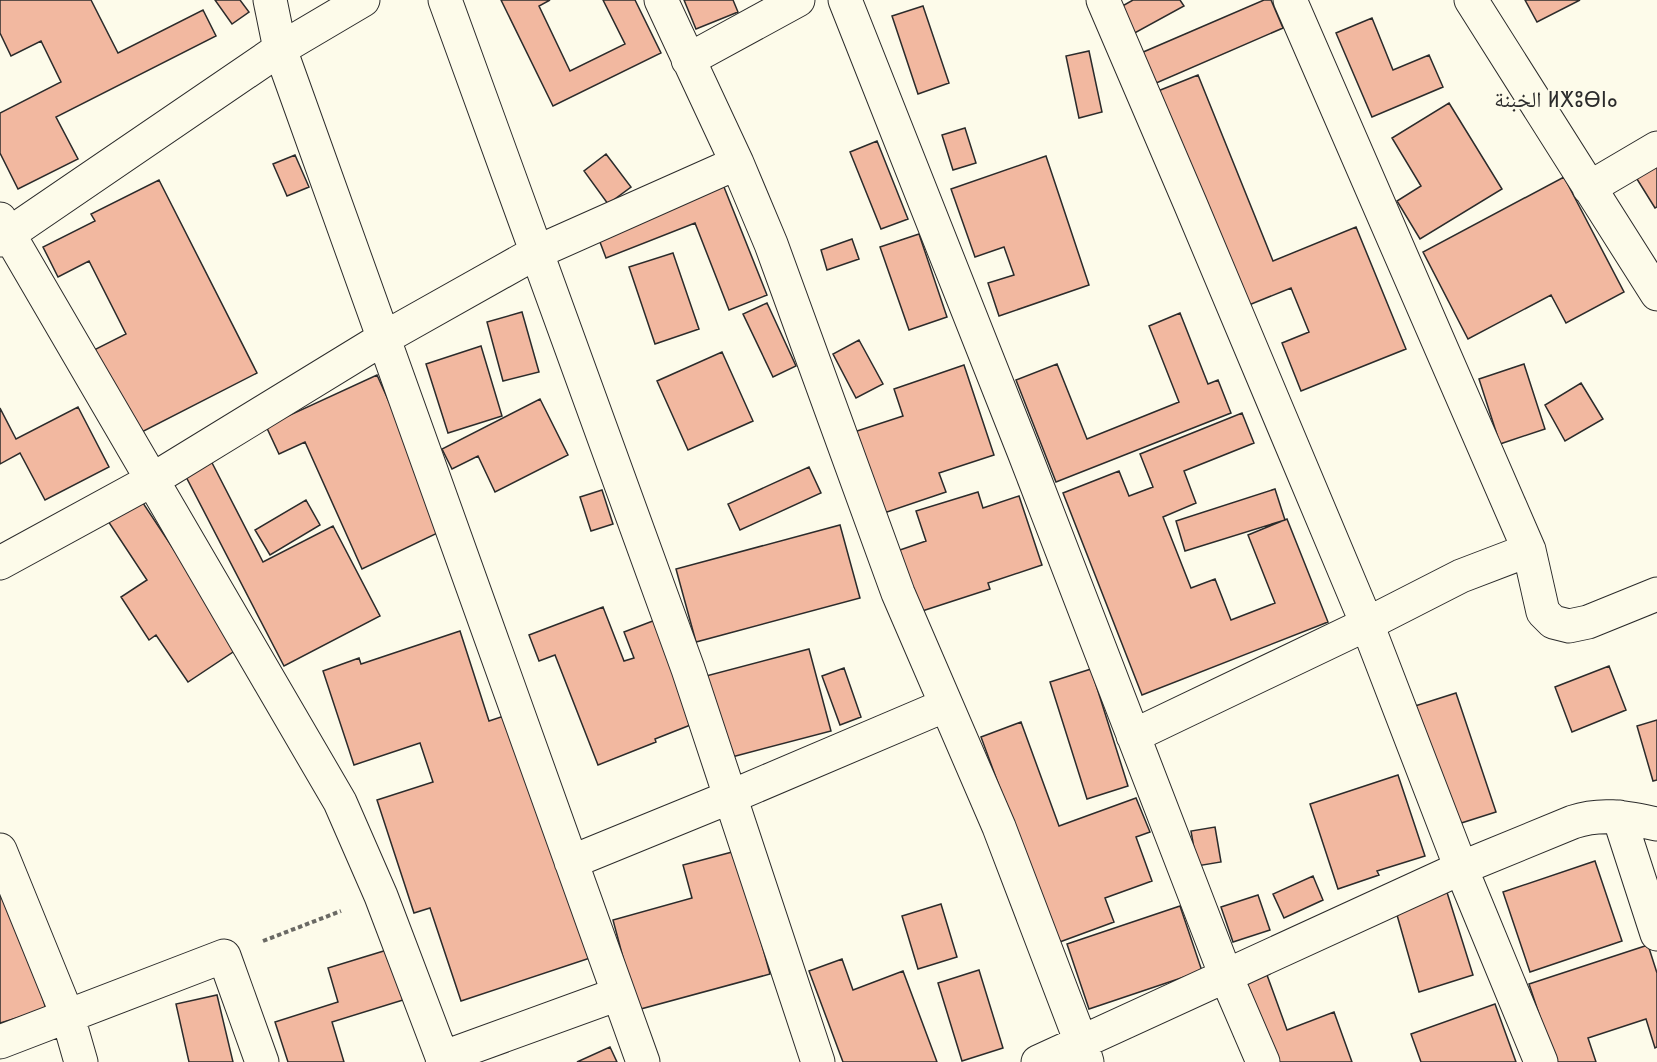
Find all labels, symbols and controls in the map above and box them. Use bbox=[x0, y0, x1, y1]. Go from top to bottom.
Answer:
district label: الخبنة ⵍⵅⵓⴱⵏⴰ bbox=[1494, 86, 1618, 113]

